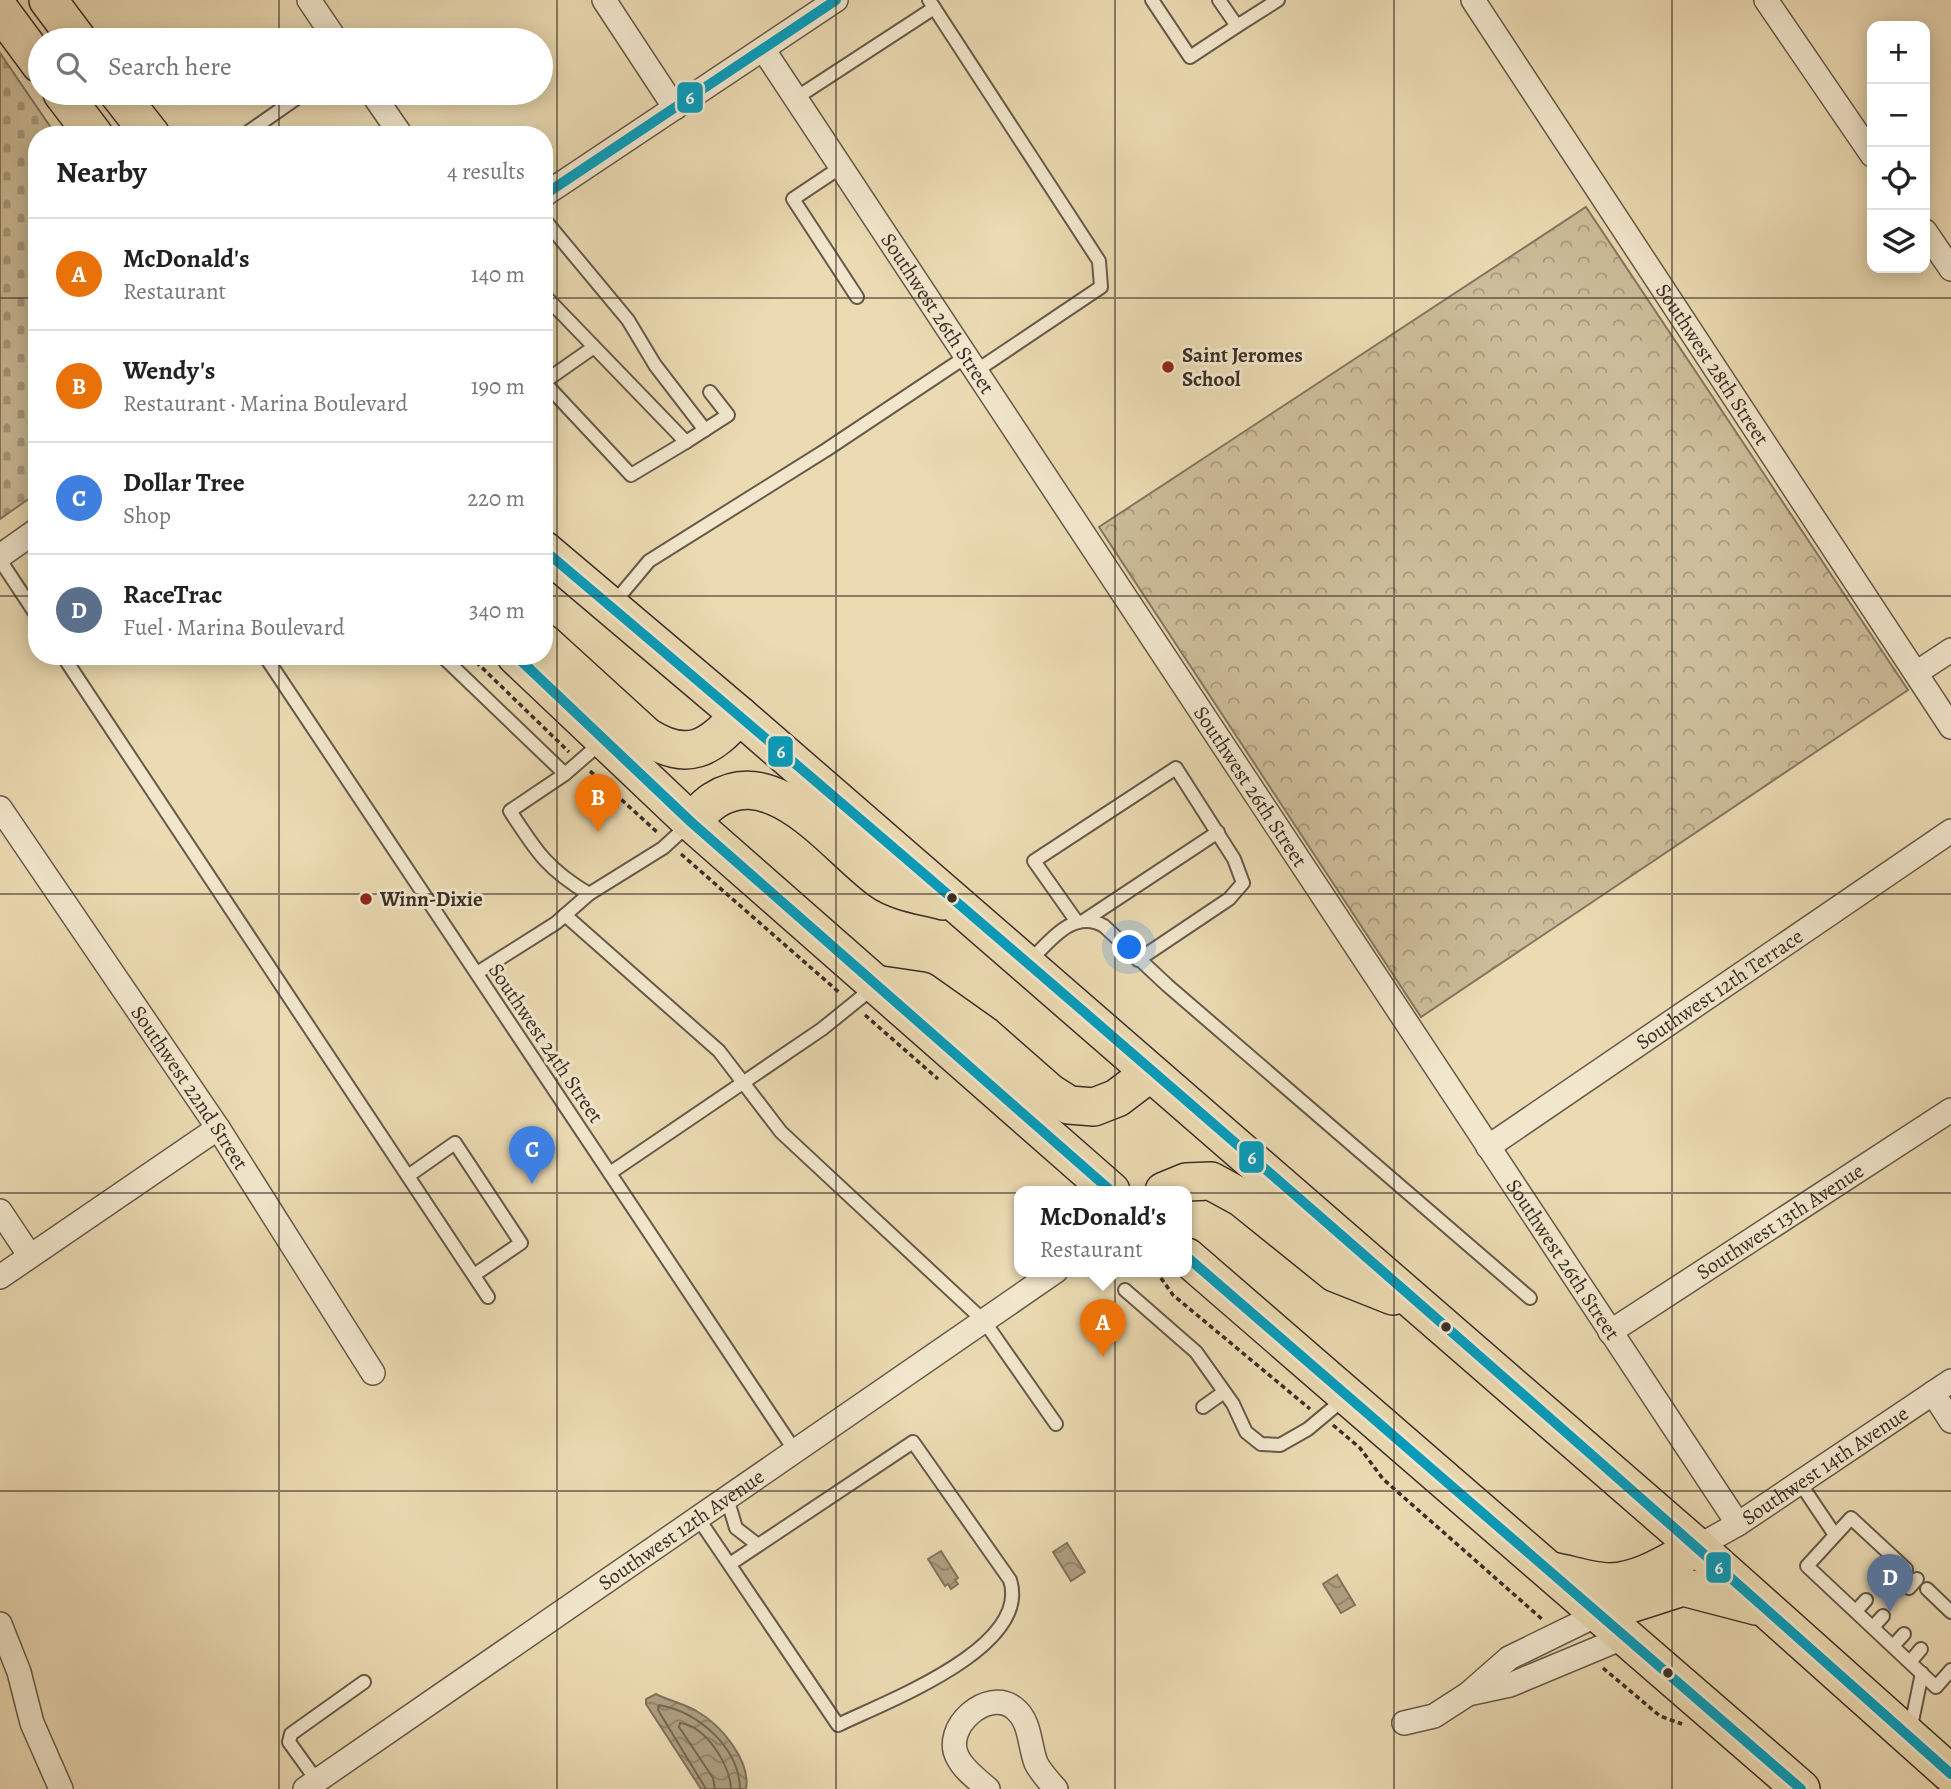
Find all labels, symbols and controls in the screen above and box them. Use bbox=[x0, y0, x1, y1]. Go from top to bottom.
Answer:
map controls bbox=[1867, 21, 1930, 273]
button: + bbox=[1867, 21, 1930, 84]
search box bbox=[28, 28, 553, 105]
icon: search bbox=[52, 48, 90, 86]
text: Search here bbox=[108, 49, 232, 84]
line badge: 6 bbox=[676, 81, 704, 114]
button: − bbox=[1867, 84, 1930, 147]
text: 6 bbox=[686, 85, 695, 111]
button: locate bbox=[1867, 147, 1930, 210]
text: Nearby bbox=[56, 152, 147, 192]
text: 4 results bbox=[447, 156, 525, 187]
button: layers bbox=[1867, 210, 1930, 273]
street label: Southwest 26th Street bbox=[874, 228, 1001, 399]
text: McDonald's bbox=[123, 241, 250, 276]
text: A bbox=[72, 259, 86, 290]
text: 140 m bbox=[471, 259, 525, 290]
text: Restaurant bbox=[123, 276, 226, 307]
street label: Southwest 28th Street bbox=[1649, 278, 1776, 451]
place label: Saint Jeromes School bbox=[1182, 341, 1303, 393]
text: Wendy's bbox=[123, 353, 215, 388]
marker: Saint Jeromes School bbox=[1160, 359, 1176, 375]
text: B bbox=[72, 371, 86, 402]
text: 190 m bbox=[471, 371, 525, 402]
text: Restaurant · Marina Boulevard bbox=[123, 388, 408, 419]
text: Dollar Tree bbox=[123, 465, 245, 500]
text: C bbox=[72, 483, 86, 514]
text: 220 m bbox=[467, 483, 525, 514]
text: Shop bbox=[123, 500, 171, 531]
text: RaceTrac bbox=[123, 577, 222, 612]
text: D bbox=[71, 595, 87, 626]
text: 340 m bbox=[469, 595, 525, 626]
text: Fuel · Marina Boulevard bbox=[123, 612, 345, 643]
street label: Southwest 26th Street bbox=[1187, 701, 1314, 872]
line badge: 6 bbox=[767, 735, 794, 768]
text: 6 bbox=[777, 739, 786, 765]
pin: B bbox=[575, 774, 621, 832]
place label: Winn-Dixie bbox=[379, 885, 483, 913]
marker: Winn-Dixie bbox=[358, 891, 374, 907]
unlabelled marker bbox=[945, 891, 959, 905]
street label: Southwest 12th Terrace bbox=[1630, 922, 1808, 1056]
your location bbox=[1112, 930, 1146, 964]
street label: Southwest 24th Street bbox=[482, 958, 610, 1128]
street label: Southwest 22nd Street bbox=[125, 1000, 255, 1175]
pin: C bbox=[509, 1126, 555, 1184]
line badge: 6 bbox=[1238, 1140, 1265, 1174]
text: 6 bbox=[1248, 1145, 1257, 1171]
street label: Southwest 13th Avenue bbox=[1691, 1156, 1869, 1286]
street label: Southwest 26th Street bbox=[1500, 1174, 1627, 1345]
popup bbox=[1014, 1186, 1192, 1277]
text: McDonald's bbox=[1040, 1199, 1166, 1234]
text: Restaurant bbox=[1040, 1234, 1143, 1265]
pin: A bbox=[1080, 1299, 1126, 1357]
unlabelled marker bbox=[1439, 1320, 1453, 1334]
street label: Southwest 14th Avenue bbox=[1736, 1399, 1914, 1532]
street label: Southwest 12th Avenue bbox=[593, 1462, 770, 1597]
line badge: 6 bbox=[1705, 1551, 1732, 1584]
pin: D bbox=[1867, 1554, 1913, 1612]
text: 6 bbox=[1715, 1555, 1724, 1581]
unlabelled marker bbox=[1661, 1666, 1675, 1680]

